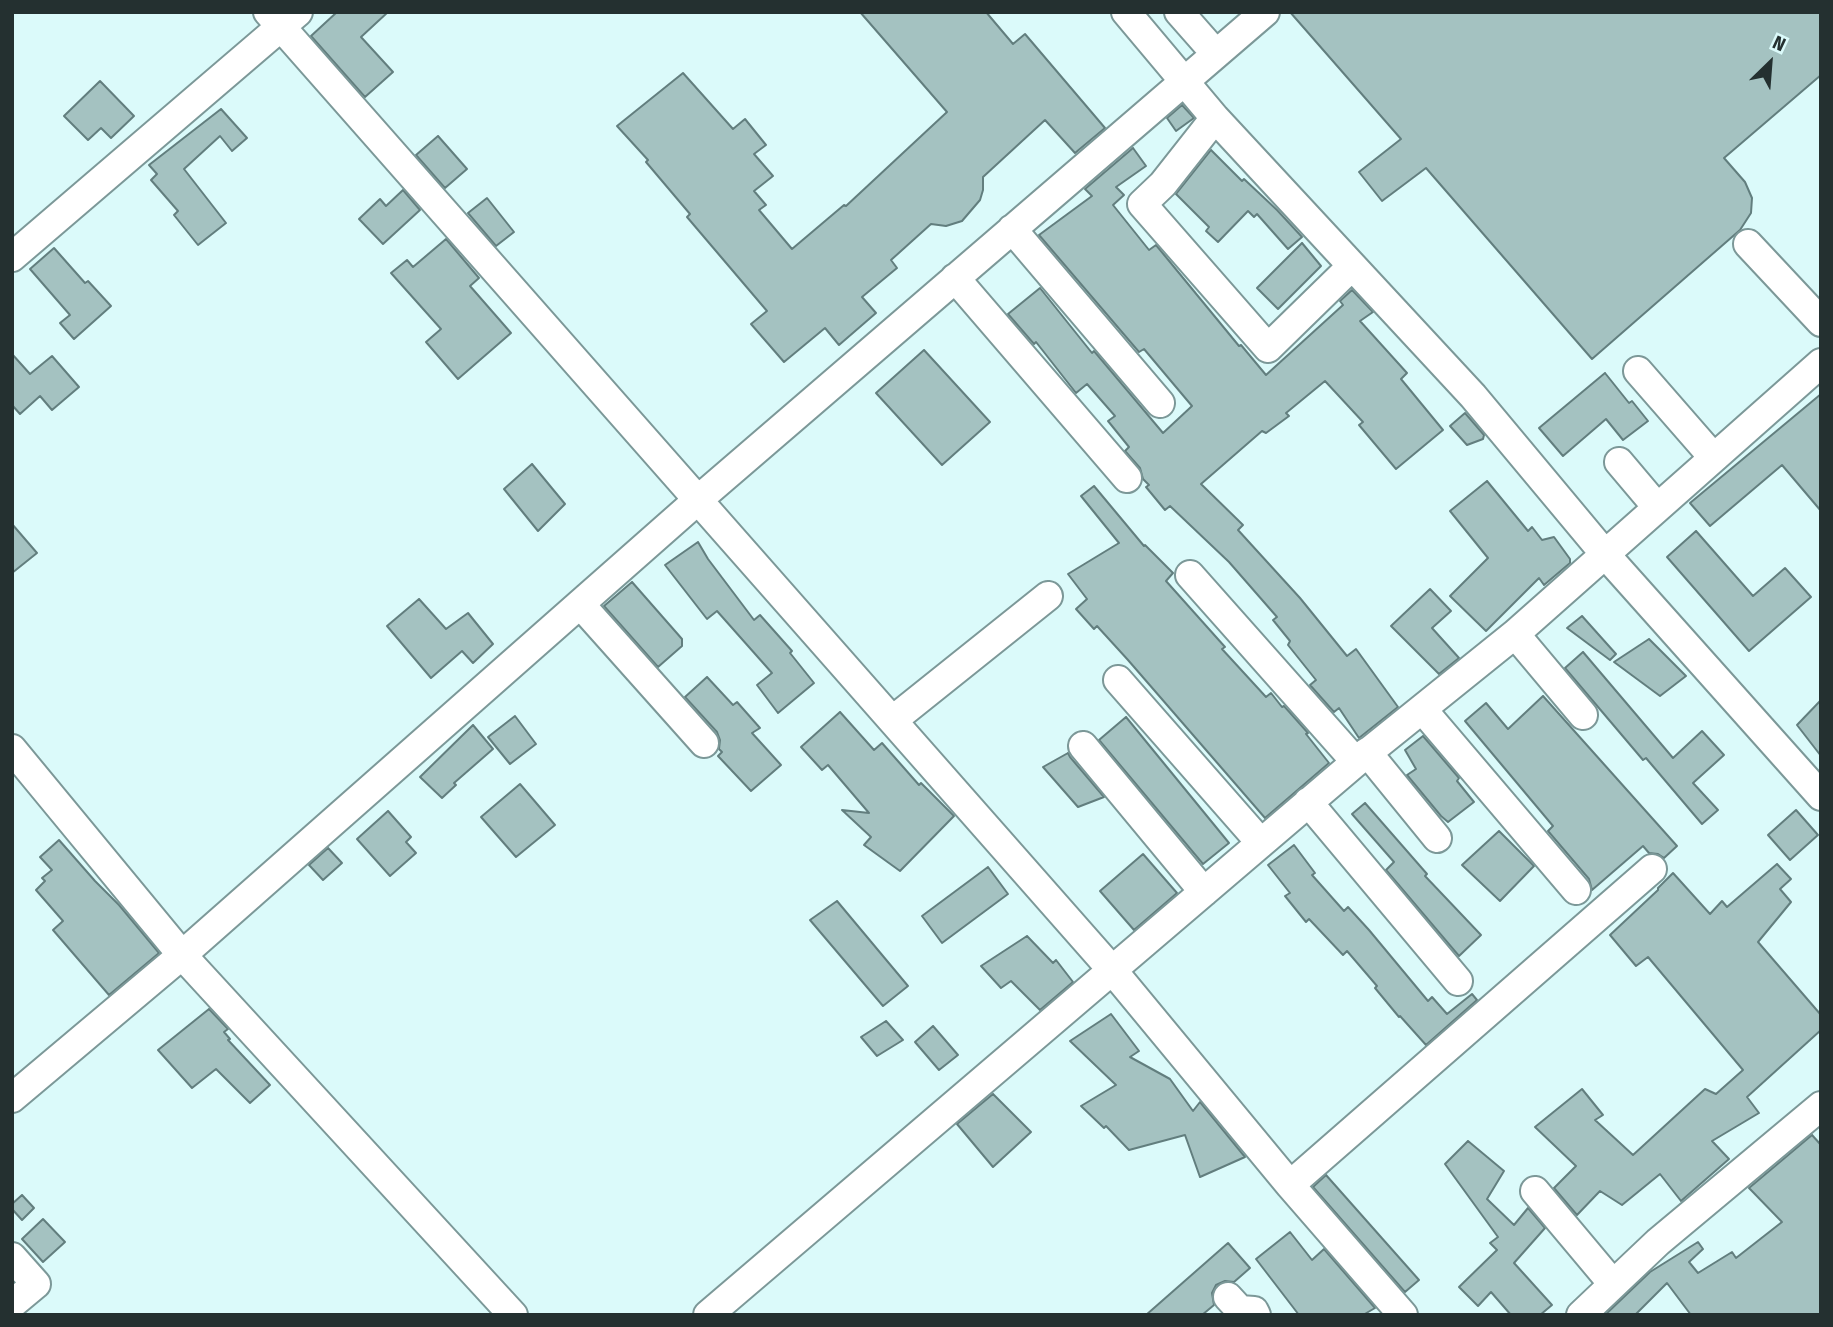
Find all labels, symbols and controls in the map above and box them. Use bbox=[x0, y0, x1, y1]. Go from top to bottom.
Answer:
north arrow bbox=[1735, 28, 1805, 98]
text: N bbox=[1769, 31, 1789, 56]

